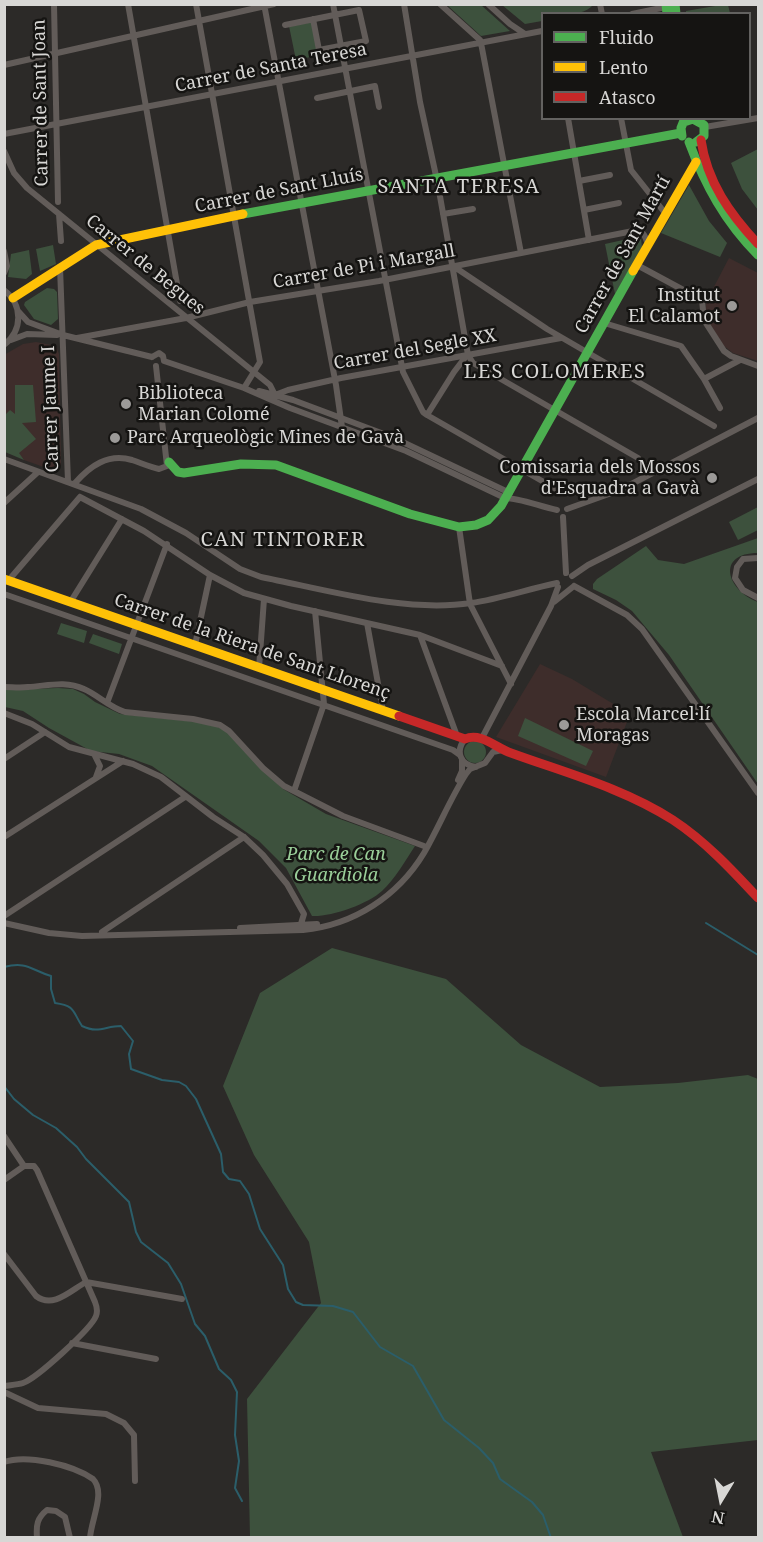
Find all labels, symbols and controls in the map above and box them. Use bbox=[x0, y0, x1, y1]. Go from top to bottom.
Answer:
legend bbox=[541, 12, 751, 120]
street label: Carrer de Sant Joan bbox=[29, 19, 53, 187]
text: Fluido bbox=[599, 25, 654, 49]
street label: Carrer de Santa Teresa bbox=[173, 39, 369, 97]
text: Lento bbox=[599, 55, 648, 79]
text: Atasco bbox=[599, 85, 656, 109]
street label: Carrer de Sant Lluís bbox=[193, 164, 365, 218]
street label: Carrer de Sant Martí bbox=[571, 173, 675, 337]
district label: SANTA TERESA bbox=[377, 175, 541, 199]
street label: Carrer de Begues bbox=[81, 210, 209, 320]
street label: Carrer de Pi i Margall bbox=[271, 240, 457, 294]
place label: Institut El Calamot bbox=[628, 285, 720, 328]
marker: Institut El Calamot bbox=[725, 299, 739, 313]
street label: Carrer del Segle XX bbox=[332, 325, 498, 375]
street label: Carrer Jaume I bbox=[38, 345, 64, 473]
district label: LES COLOMERES bbox=[464, 360, 646, 384]
place label: Biblioteca Marian Colomé bbox=[138, 383, 270, 426]
marker: Biblioteca Marian Colomé bbox=[119, 397, 133, 411]
place label: Parc Arqueològic Mines de Gavà bbox=[127, 427, 404, 449]
marker: Parc Arqueològic Mines de Gavà bbox=[108, 431, 122, 445]
place label: Comissaria dels Mossos d'Esquadra a Gavà bbox=[499, 457, 700, 500]
marker: Comissaria dels Mossos d'Esquadra a Gavà bbox=[705, 471, 719, 485]
district label: CAN TINTORER bbox=[200, 528, 366, 552]
street label: Carrer de la Riera de Sant Llorenç bbox=[111, 590, 393, 704]
place label: Escola Marcel·lí Moragas bbox=[576, 704, 710, 746]
marker: Escola Marcel·lí Moragas bbox=[557, 718, 571, 732]
park label: Parc de Can Guardiola bbox=[286, 844, 386, 886]
north arrow bbox=[691, 1470, 751, 1530]
text: N bbox=[710, 1506, 726, 1530]

